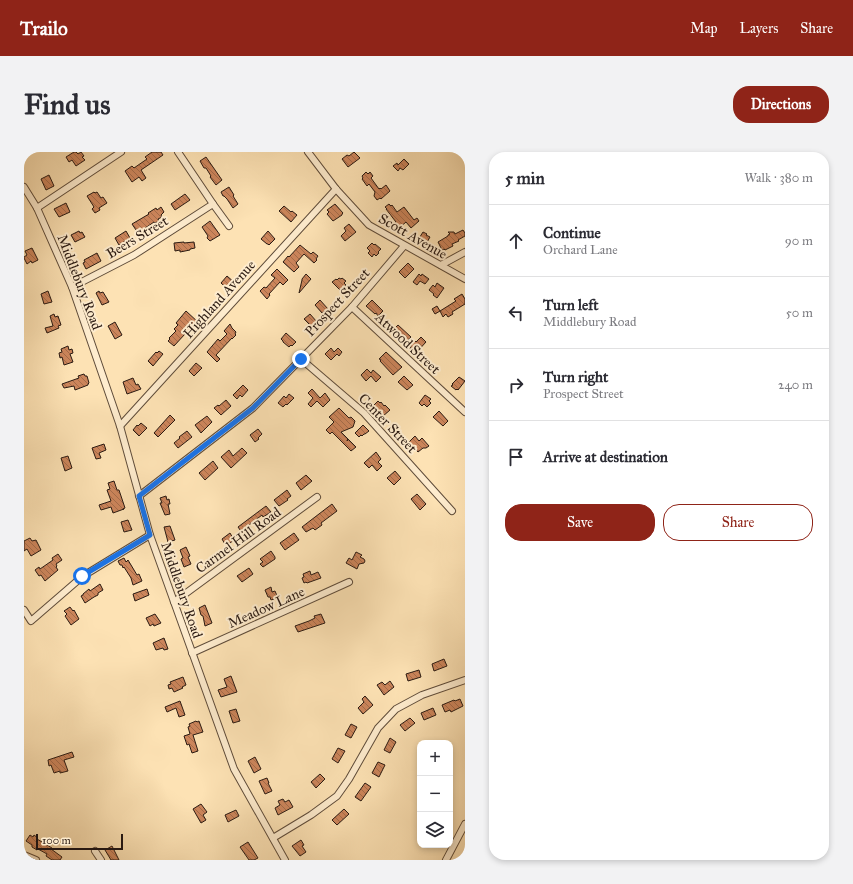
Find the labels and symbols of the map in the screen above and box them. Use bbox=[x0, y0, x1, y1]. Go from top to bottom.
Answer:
street label: Scott Avenue bbox=[376, 210, 450, 263]
street label: Beers Street bbox=[103, 212, 171, 263]
street label: Middlebury Road bbox=[54, 232, 106, 332]
street label: Highland Avenue bbox=[180, 257, 259, 342]
street label: Prospect Street bbox=[302, 265, 373, 340]
street label: Atwood Street bbox=[371, 308, 444, 378]
route end bbox=[292, 350, 310, 368]
street label: Center Street bbox=[355, 390, 420, 457]
street label: Carmel Hill Road bbox=[192, 504, 284, 577]
street label: Middlebury Road bbox=[157, 540, 206, 641]
route start bbox=[73, 567, 91, 585]
street label: Meadow Lane bbox=[225, 583, 307, 632]
scale bar bbox=[36, 832, 123, 851]

